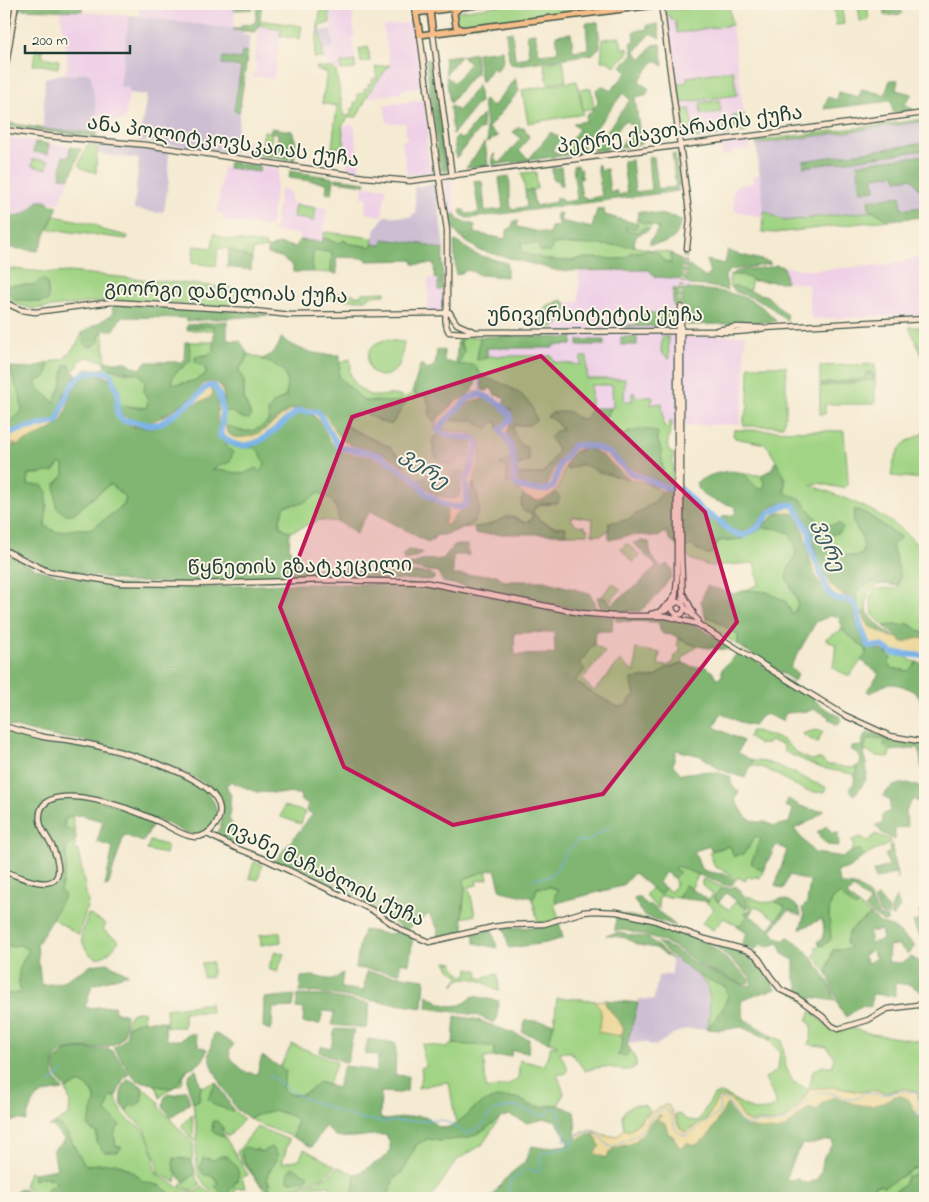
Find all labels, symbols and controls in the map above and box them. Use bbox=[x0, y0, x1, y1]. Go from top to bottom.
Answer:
scale bar bbox=[25, 22, 130, 54]
text: 200 m bbox=[32, 30, 68, 52]
street label: პეტრე ქავთარაძის ქუჩა bbox=[555, 99, 805, 163]
street label: ანა პოლიტკოვსკაიას ქუჩა bbox=[85, 110, 361, 176]
street label: გიორგი დანელიას ქუჩა bbox=[104, 275, 348, 313]
street label: უნივერსიტეტის ქუჩა bbox=[487, 302, 703, 331]
water label: ვერე bbox=[394, 441, 455, 497]
water label: ვერე bbox=[805, 516, 851, 577]
street label: წყნეთის გზატკეცილი bbox=[187, 552, 413, 584]
street label: ივანე მაჩაბლის ქუჩა bbox=[221, 814, 429, 936]

